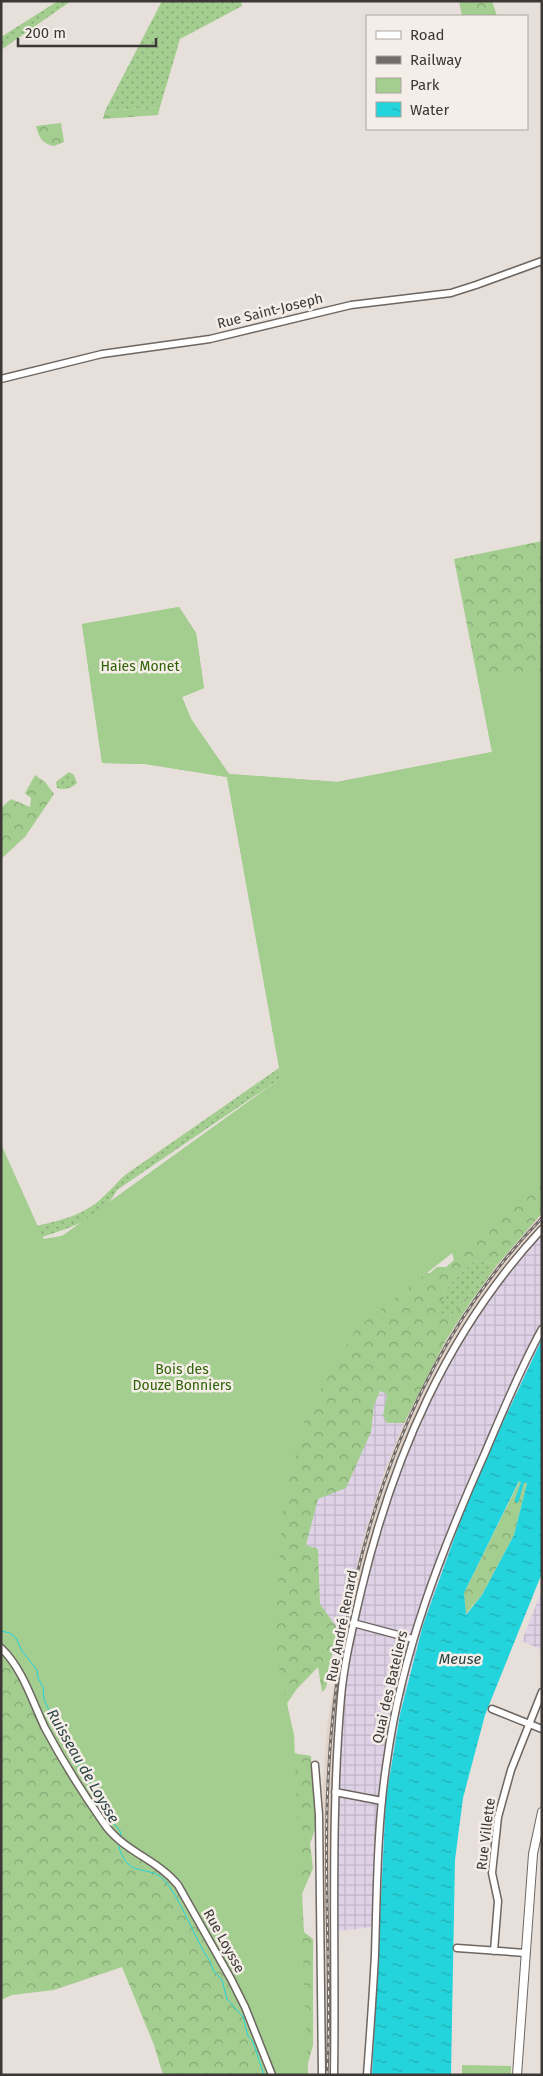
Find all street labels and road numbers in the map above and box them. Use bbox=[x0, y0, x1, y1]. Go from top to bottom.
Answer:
street label: Rue Saint-Joseph bbox=[215, 290, 325, 332]
street label: Rue André Renard bbox=[323, 1568, 361, 1684]
street label: Quai des Bateliers bbox=[369, 1628, 411, 1745]
street label: Rue Villette bbox=[473, 1797, 499, 1871]
street label: Rue Loysse bbox=[200, 1906, 248, 1976]

